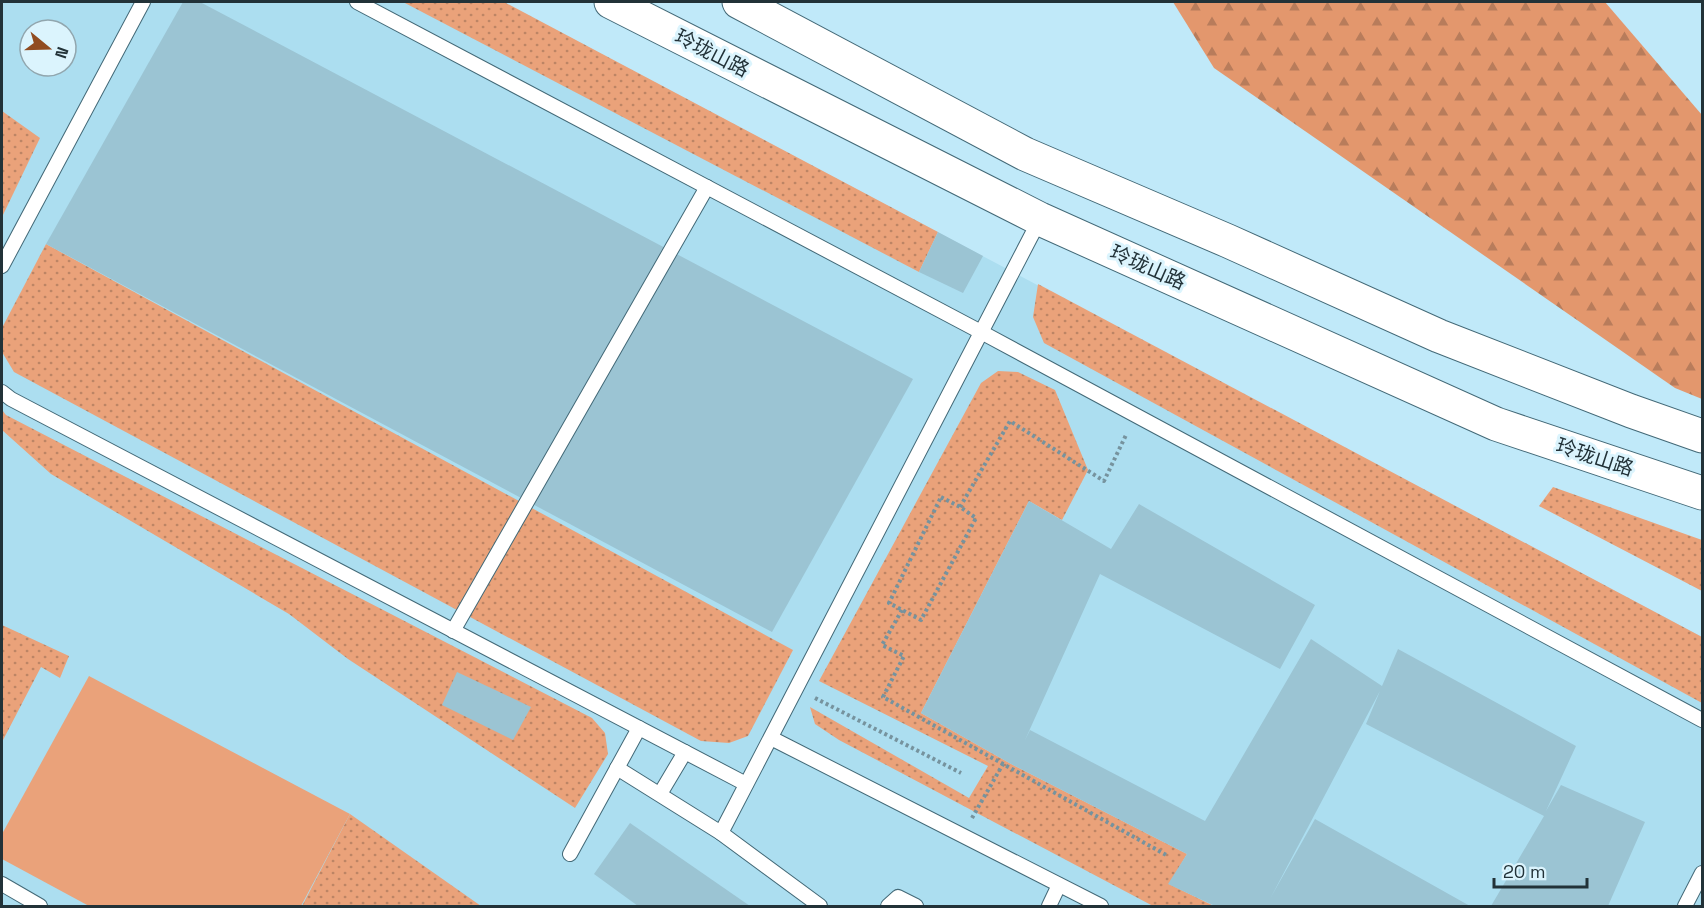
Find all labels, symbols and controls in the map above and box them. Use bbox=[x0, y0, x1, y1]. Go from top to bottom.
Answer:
north arrow bbox=[18, 18, 78, 78]
street label: 玲珑山路 bbox=[670, 23, 754, 83]
text: N bbox=[50, 44, 73, 61]
street label: 玲珑山路 bbox=[1106, 239, 1190, 295]
street label: 玲珑山路 bbox=[1553, 432, 1637, 482]
scale bar bbox=[1494, 851, 1587, 889]
text: 20 m bbox=[1503, 860, 1546, 883]

